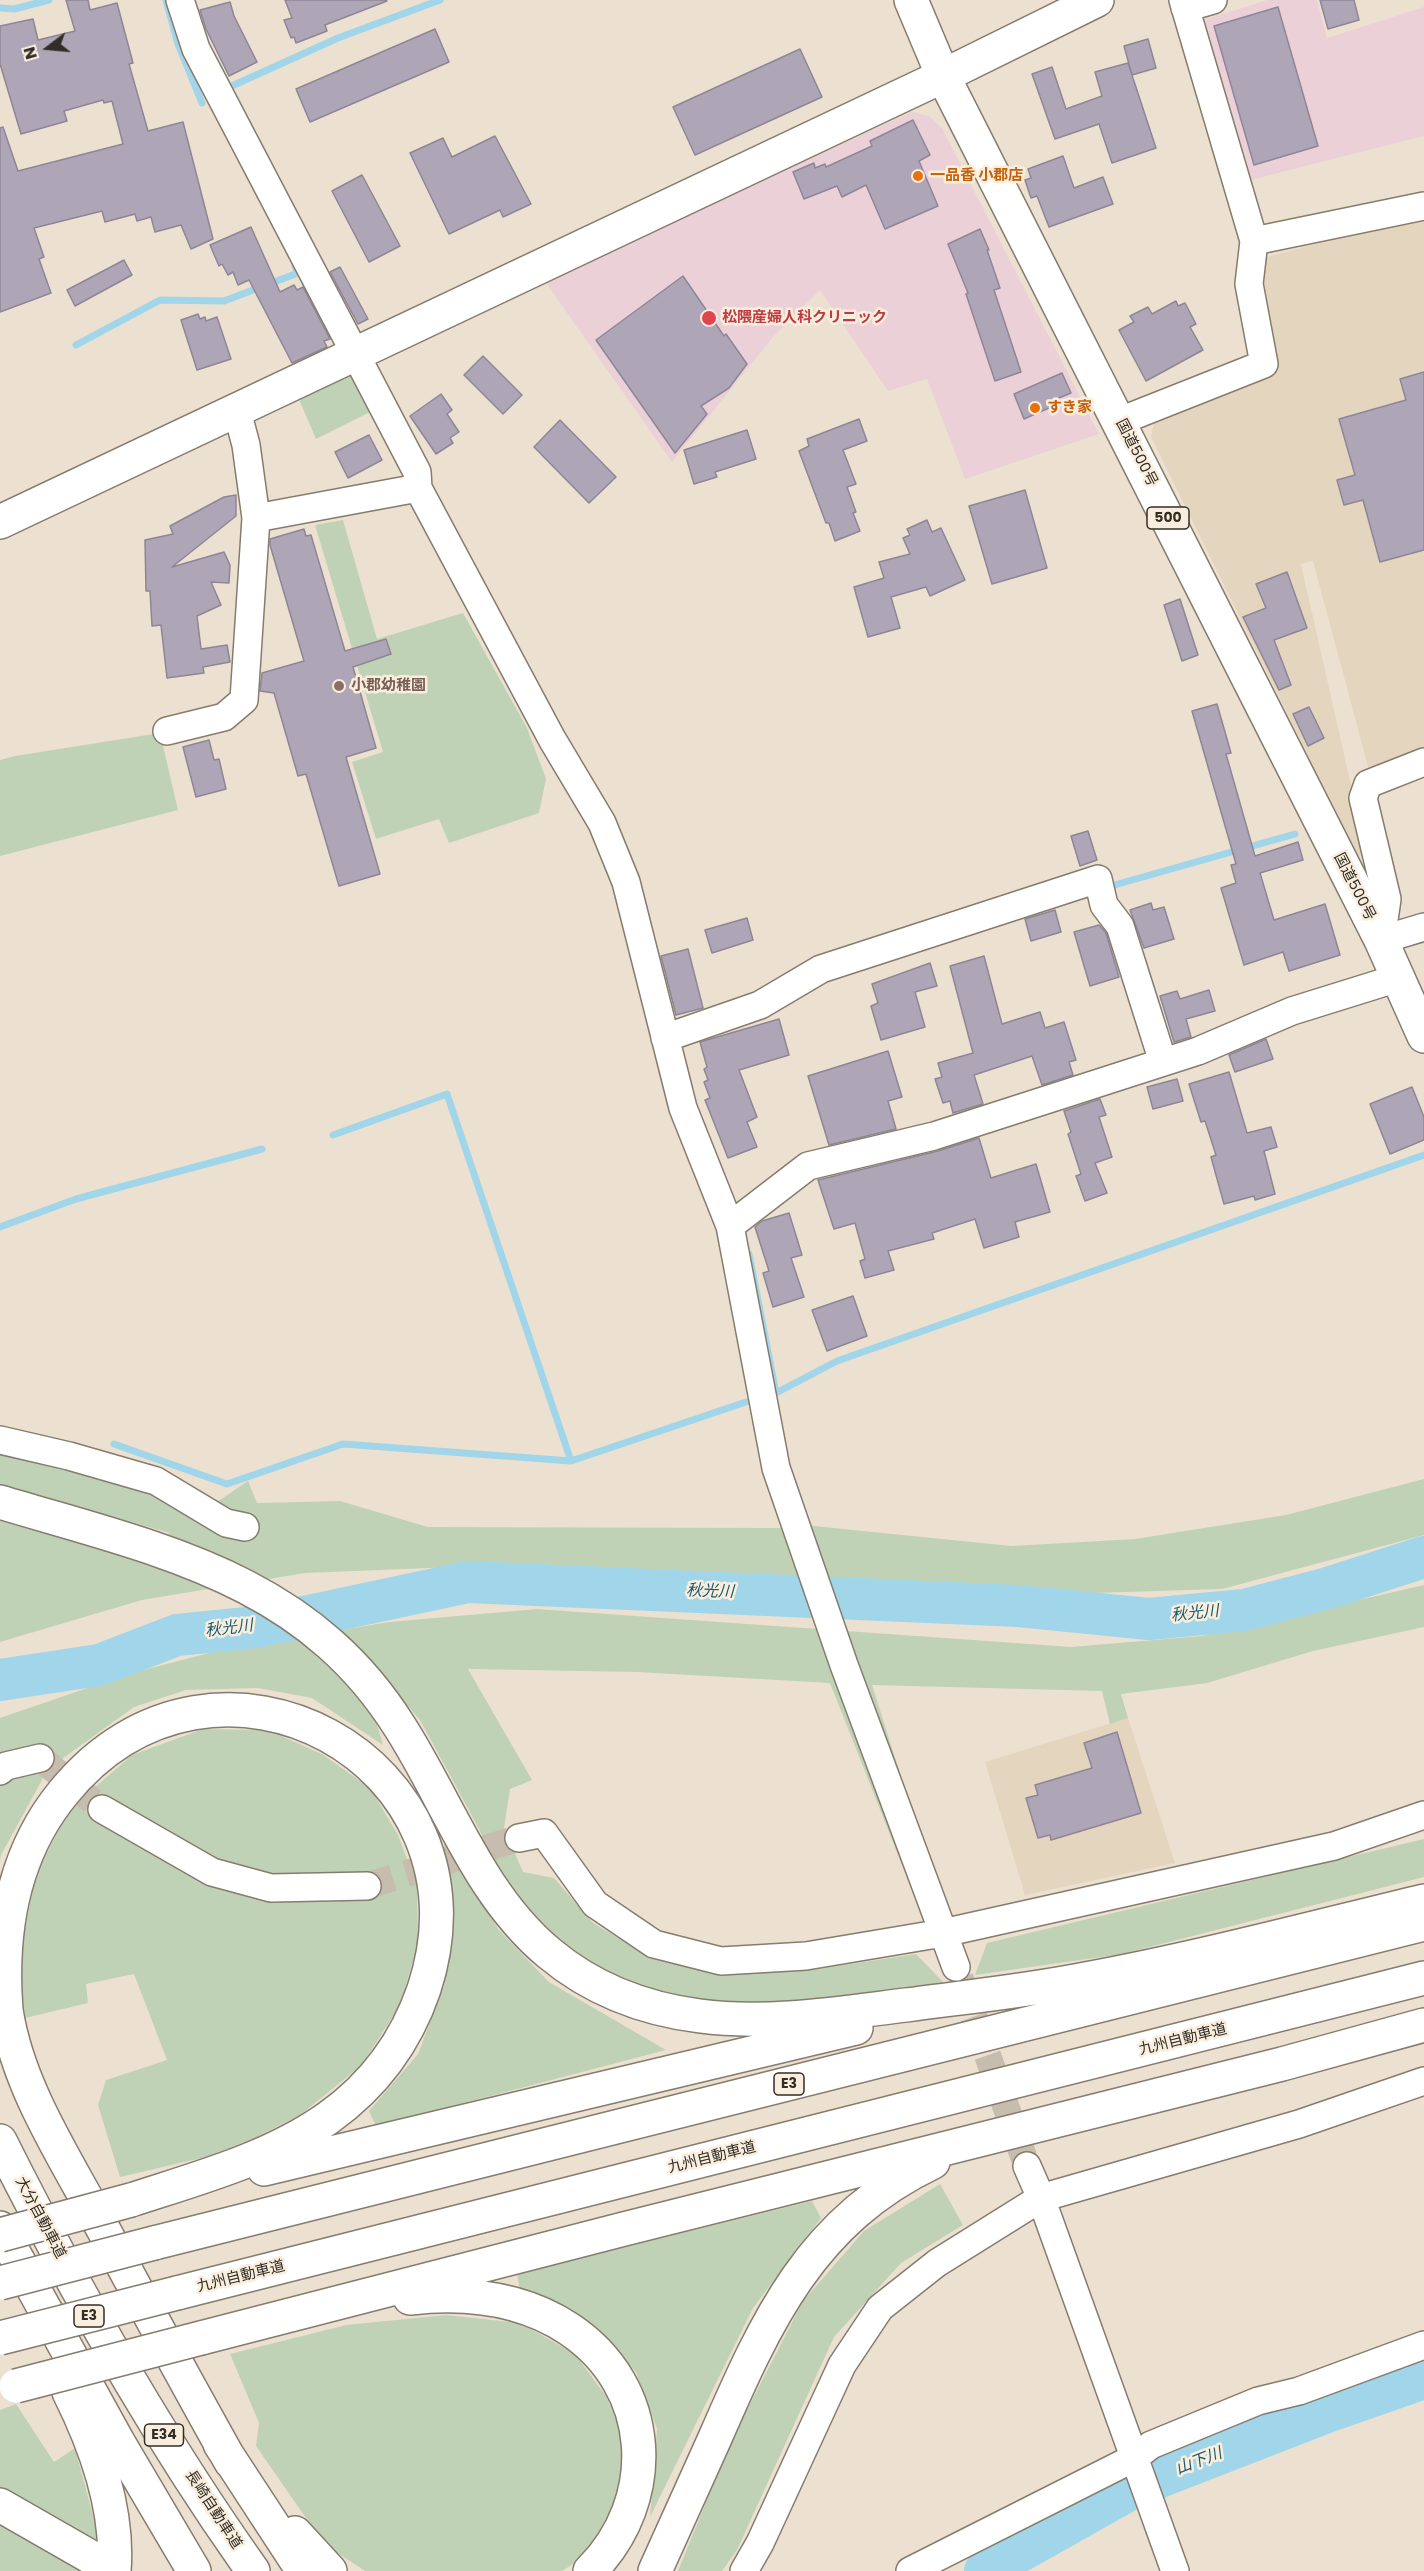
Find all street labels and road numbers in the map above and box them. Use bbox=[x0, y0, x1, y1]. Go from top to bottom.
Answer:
street label: 国道500号 bbox=[1111, 416, 1161, 490]
road number: 500 bbox=[1147, 507, 1189, 529]
street label: 国道500号 bbox=[1329, 850, 1379, 924]
street label: 九州自動車道 bbox=[1137, 2020, 1229, 2060]
road number: E3 bbox=[774, 2073, 804, 2095]
street label: 九州自動車道 bbox=[666, 2138, 758, 2178]
street label: 大分自動車道 bbox=[11, 2174, 69, 2262]
street label: 九州自動車道 bbox=[195, 2257, 287, 2297]
road number: E3 bbox=[74, 2305, 104, 2327]
road number: E34 bbox=[144, 2424, 184, 2446]
street label: 長崎自動車道 bbox=[181, 2467, 245, 2553]

